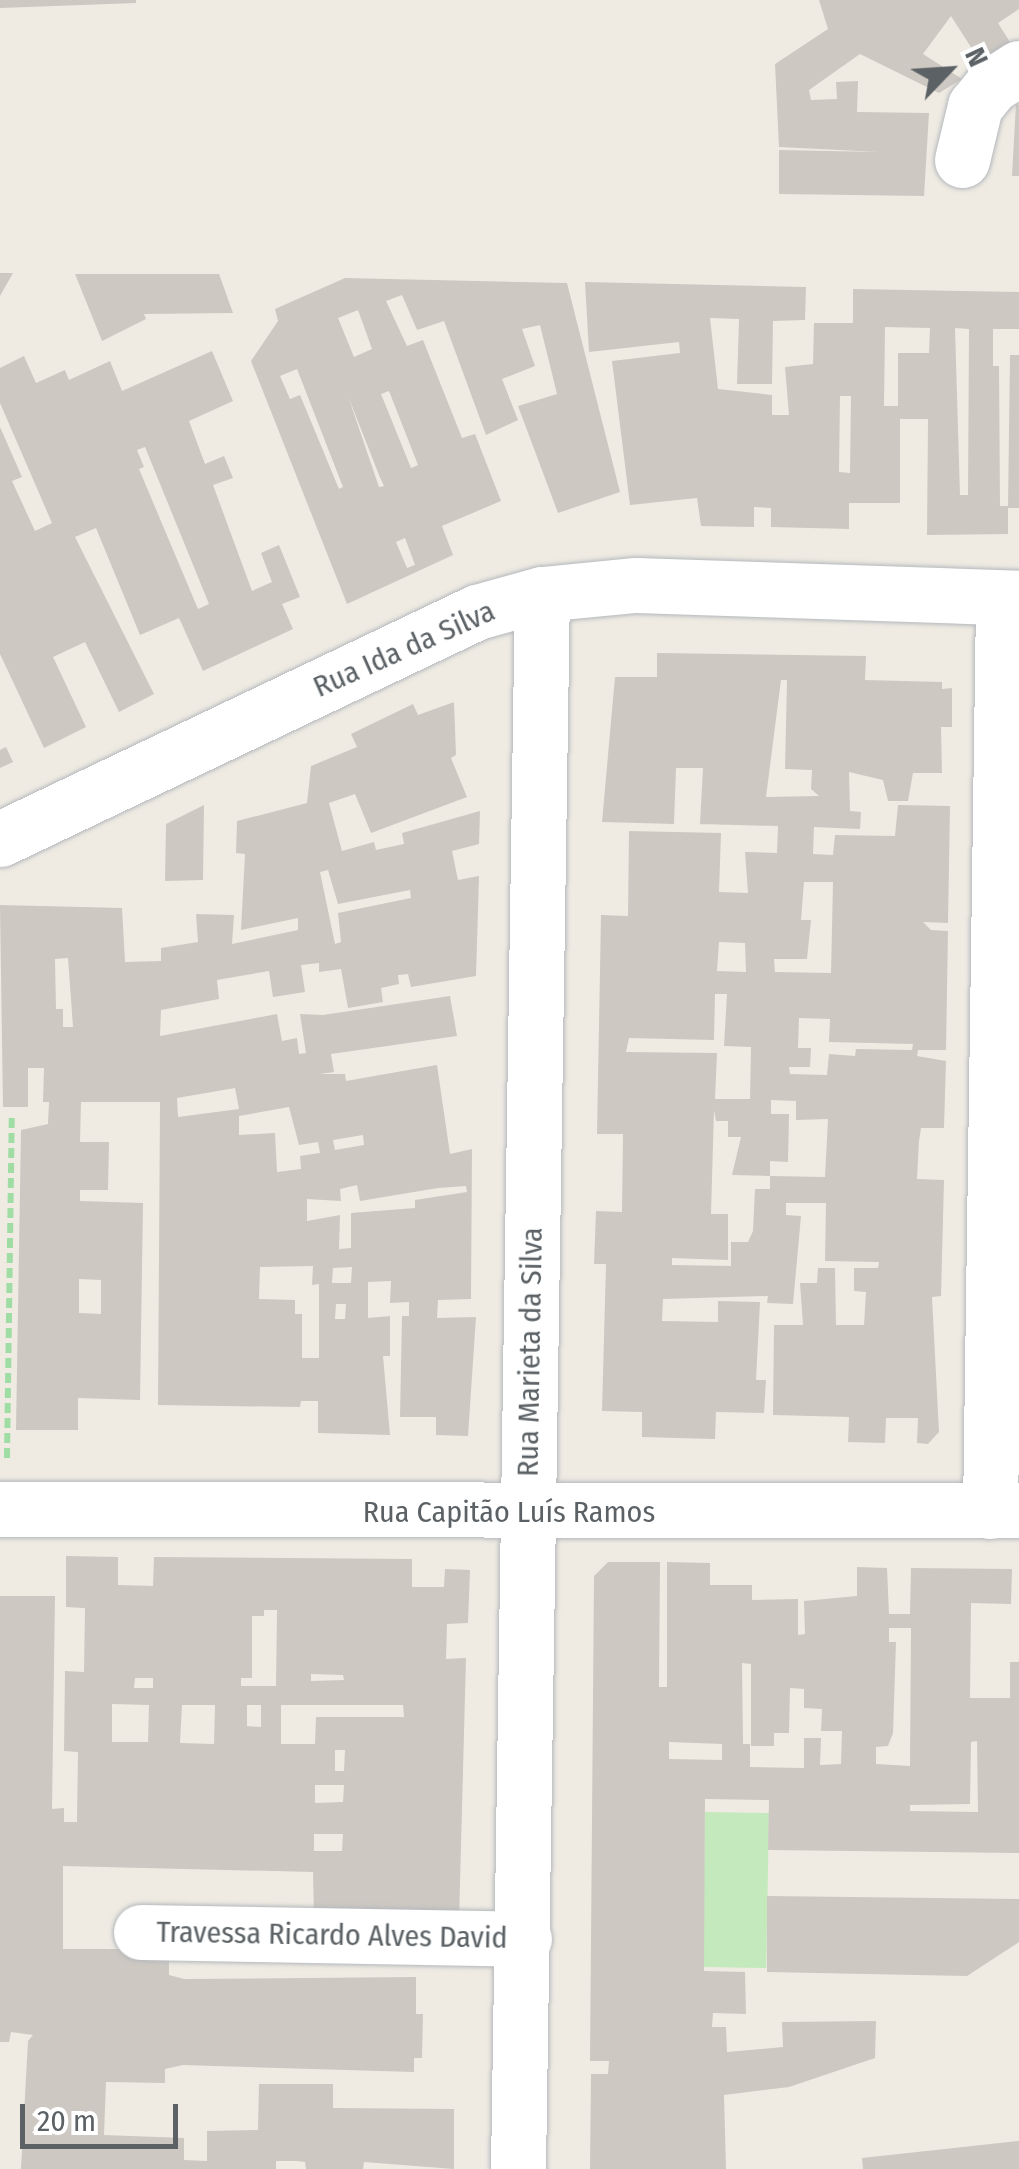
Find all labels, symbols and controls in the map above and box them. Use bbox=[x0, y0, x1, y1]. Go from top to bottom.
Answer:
north arrow bbox=[899, 20, 999, 120]
text: N bbox=[958, 43, 995, 72]
street label: Rua Ida da Silva bbox=[308, 593, 500, 705]
street label: Rua Marieta da Silva bbox=[510, 1227, 550, 1477]
street label: Rua Capitão Luís Ramos bbox=[363, 1494, 655, 1530]
street label: Travessa Ricardo Alves David bbox=[156, 1914, 508, 1956]
scale bar bbox=[25, 2084, 182, 2146]
text: 20 m bbox=[37, 2103, 96, 2139]

